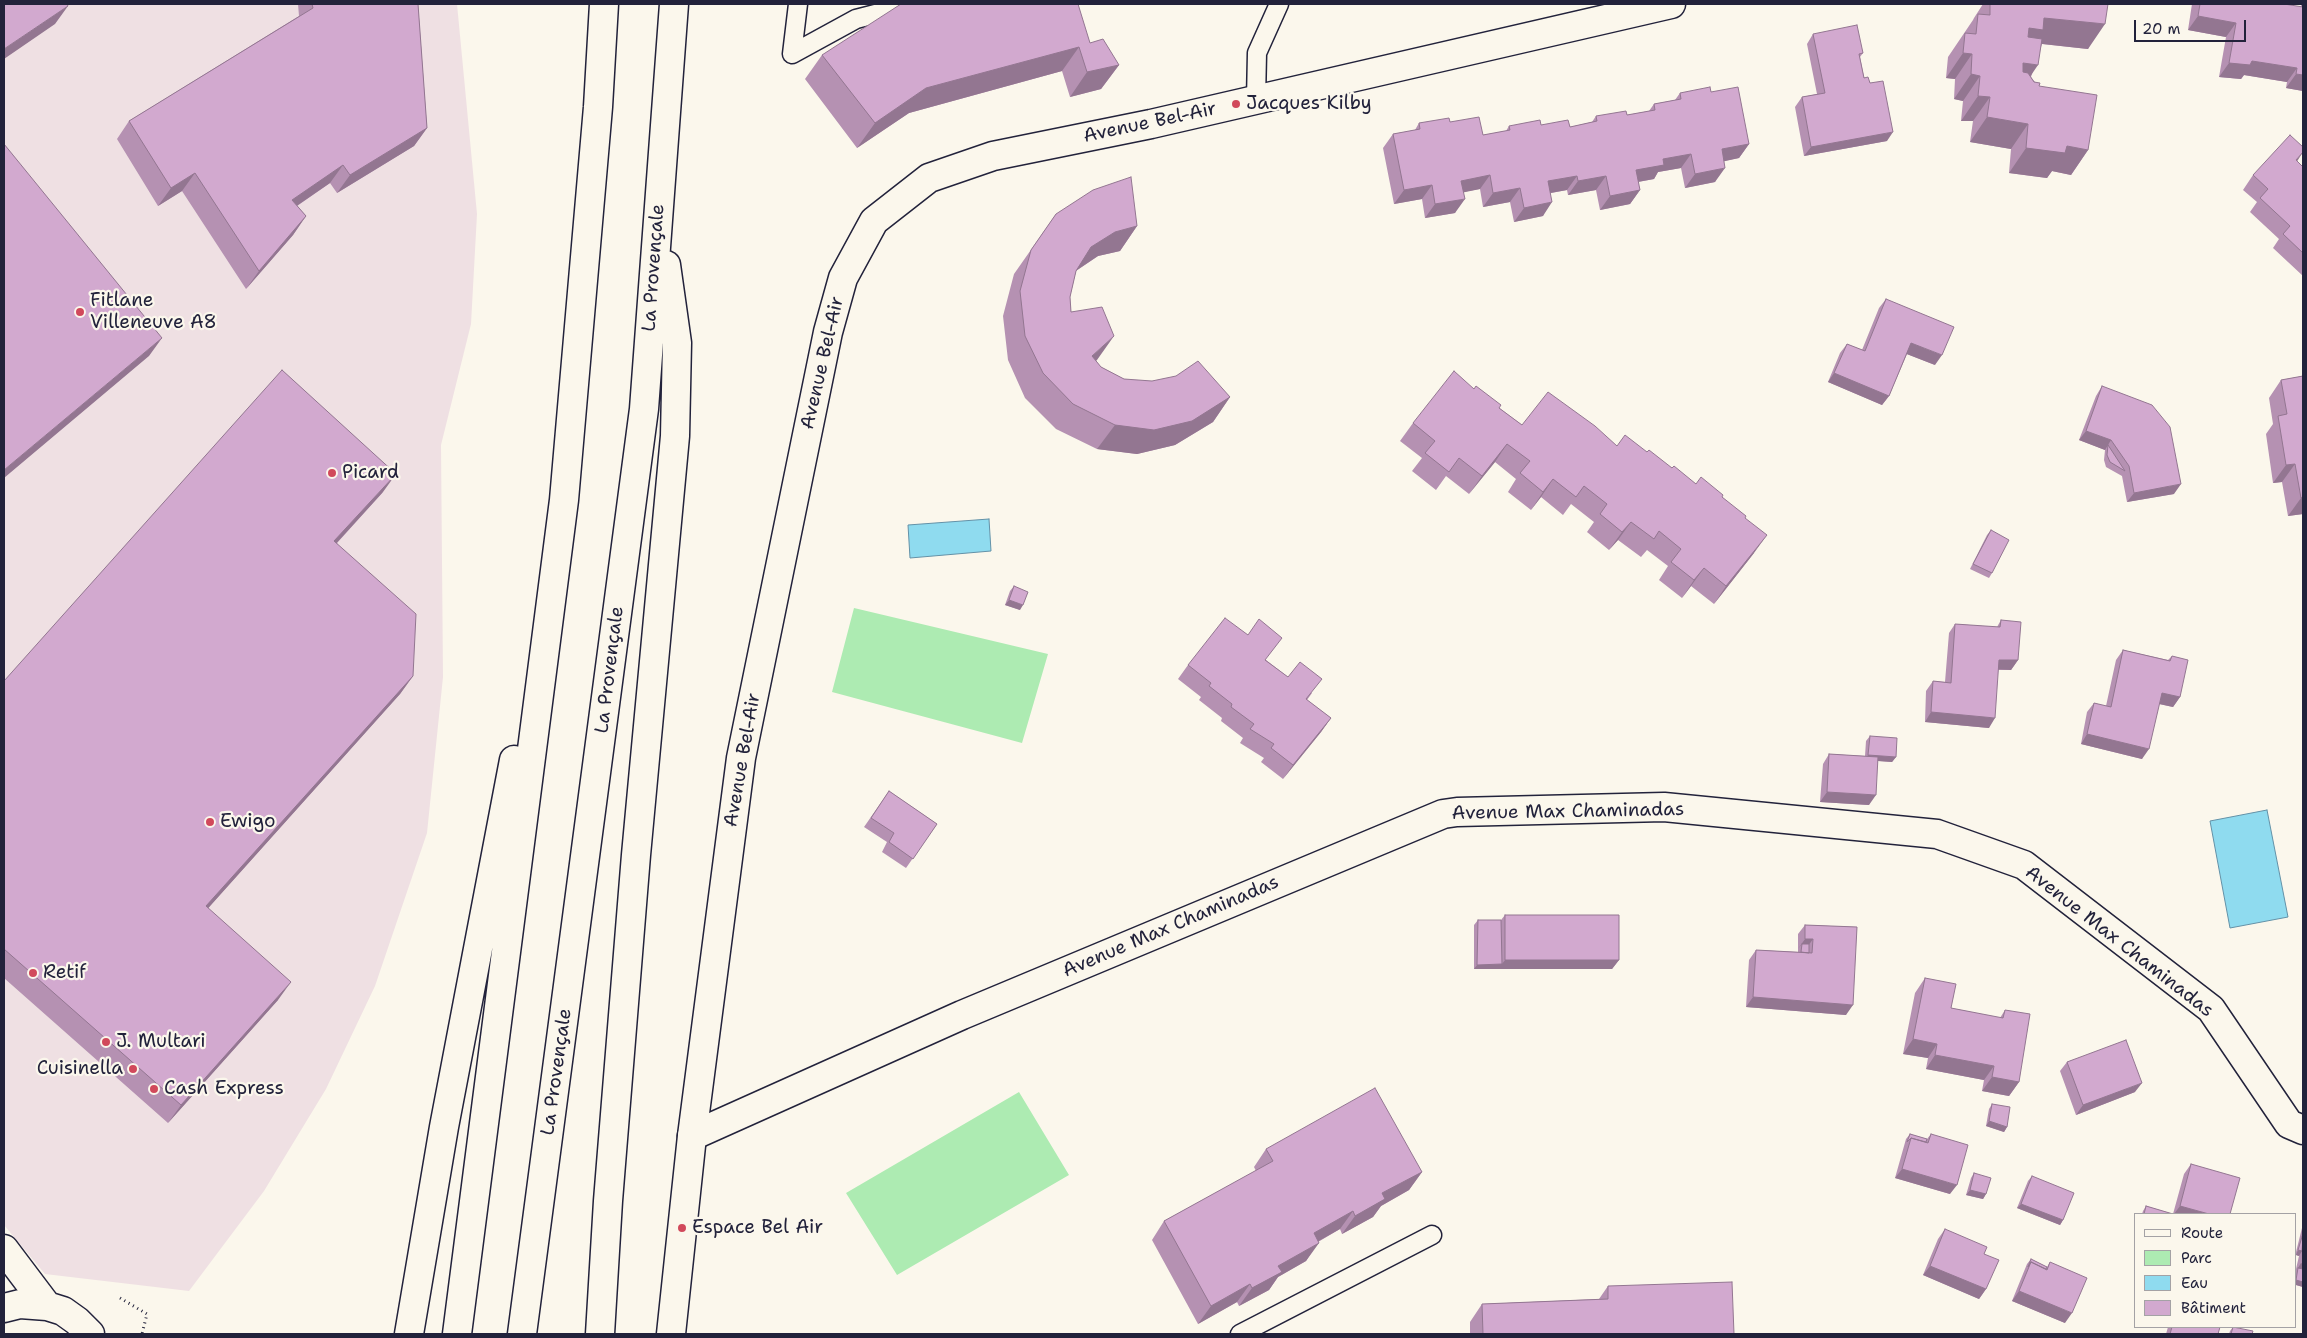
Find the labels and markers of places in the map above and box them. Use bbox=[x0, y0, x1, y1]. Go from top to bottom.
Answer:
place label: Jacques Kilby bbox=[1246, 93, 1372, 115]
marker: Jacques Kilby bbox=[1230, 98, 1242, 110]
place label: Fitlane Villeneuve A8 bbox=[90, 290, 217, 334]
marker: Fitlane Villeneuve A8 bbox=[74, 306, 86, 318]
place label: Picard bbox=[342, 462, 399, 484]
marker: Picard bbox=[326, 467, 338, 479]
place label: Ewigo bbox=[220, 811, 275, 833]
marker: Ewigo bbox=[204, 816, 216, 828]
place label: Retif bbox=[43, 962, 86, 984]
marker: Retif bbox=[27, 967, 39, 979]
place label: J. Multari bbox=[116, 1031, 206, 1053]
marker: J. Multari bbox=[100, 1036, 112, 1048]
place label: Cuisinella bbox=[37, 1058, 123, 1080]
marker: Cuisinella bbox=[127, 1063, 139, 1075]
place label: Cash Express bbox=[164, 1078, 284, 1100]
marker: Cash Express bbox=[148, 1083, 160, 1095]
place label: Espace Bel Air bbox=[692, 1217, 823, 1239]
marker: Espace Bel Air bbox=[676, 1222, 688, 1234]

